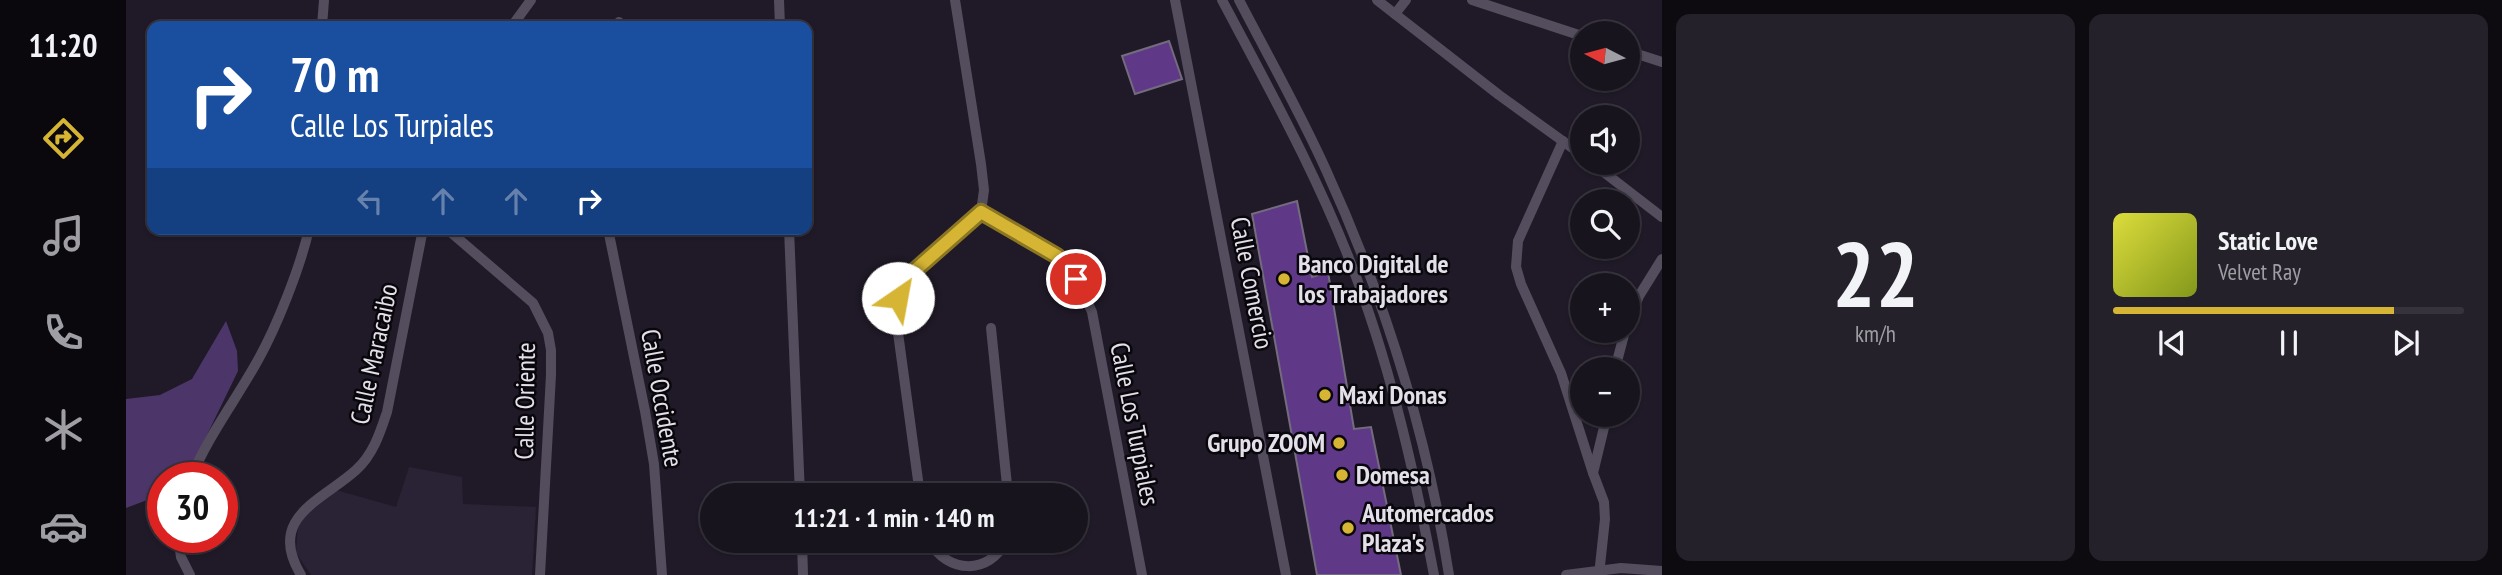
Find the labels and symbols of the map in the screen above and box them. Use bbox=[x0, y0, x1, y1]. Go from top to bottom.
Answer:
north arrow bbox=[1570, 21, 1640, 91]
street label: Calle Comercio bbox=[1224, 214, 1281, 352]
place label: Banco Digital de los Trabajadores bbox=[1298, 247, 1449, 310]
pin bbox=[1046, 249, 1106, 309]
position arrow bbox=[861, 261, 935, 335]
marker: Banco Digital de los Trabajadores bbox=[1276, 271, 1292, 287]
street label: Calle Maracaibo bbox=[343, 281, 404, 427]
street label: Calle Occidente bbox=[634, 326, 691, 469]
street label: Calle Los Turpiales bbox=[1103, 339, 1167, 508]
street label: Calle Oriente bbox=[507, 342, 542, 460]
place label: Maxi Donas bbox=[1339, 378, 1447, 411]
marker: Maxi Donas bbox=[1317, 387, 1333, 403]
place label: Grupo ZOOM bbox=[1207, 426, 1325, 459]
marker: Grupo ZOOM bbox=[1331, 435, 1347, 451]
place label: Domesa bbox=[1356, 458, 1430, 491]
speed limit sign: 30 bbox=[147, 462, 238, 553]
marker: Domesa bbox=[1334, 467, 1350, 483]
place label: Automercados Plaza's bbox=[1361, 496, 1494, 559]
marker: Automercados Plaza's bbox=[1340, 520, 1356, 536]

